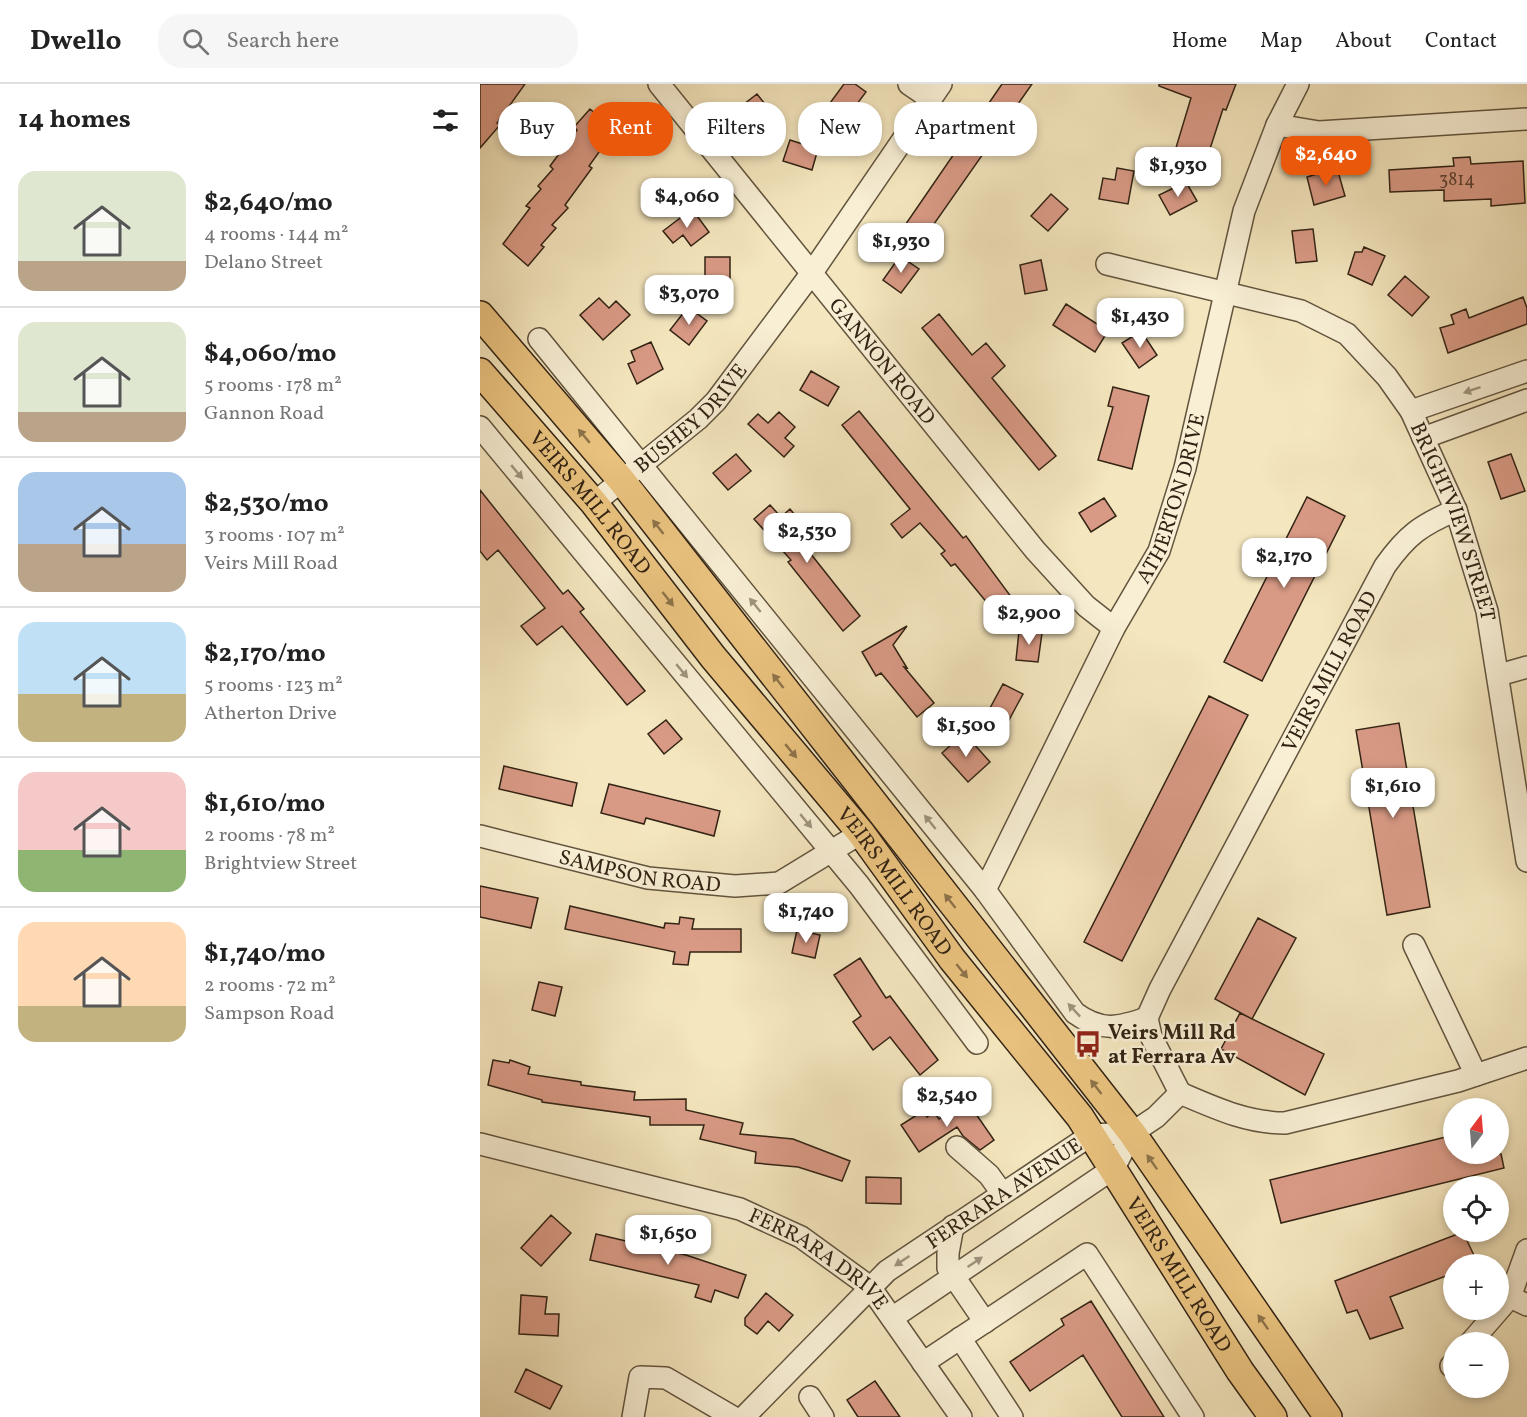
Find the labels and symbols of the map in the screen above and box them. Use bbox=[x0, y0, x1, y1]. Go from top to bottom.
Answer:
pin: $2,640 bbox=[1277, 136, 1375, 187]
pin: $1,930 bbox=[1129, 147, 1227, 198]
house number: 3814 bbox=[1439, 168, 1475, 193]
pin: $4,060 bbox=[638, 178, 736, 229]
pin: $1,930 bbox=[852, 223, 950, 274]
pin: $3,070 bbox=[640, 275, 738, 326]
street label: GANNON ROAD bbox=[821, 292, 941, 432]
pin: $1,430 bbox=[1091, 298, 1189, 349]
street label: BUSHEY DRIVE bbox=[629, 358, 755, 481]
one-way arrow bbox=[1463, 385, 1481, 395]
street label: ATHERTON DRIVE bbox=[1130, 411, 1213, 589]
street label: BRIGHTVIEW STREET bbox=[1402, 418, 1501, 623]
street label: VEIRS MILL ROAD bbox=[521, 425, 657, 581]
one-way arrow bbox=[578, 429, 591, 444]
one-way arrow bbox=[511, 464, 524, 480]
pin: $2,530 bbox=[758, 513, 856, 564]
one-way arrow bbox=[652, 520, 664, 536]
pin: $2,170 bbox=[1235, 538, 1333, 589]
street label: VEIRS MILL ROAD bbox=[1275, 586, 1385, 758]
one-way arrow bbox=[662, 591, 674, 607]
pin: $2,900 bbox=[980, 595, 1078, 646]
one-way arrow bbox=[748, 597, 761, 613]
one-way arrow bbox=[675, 663, 688, 679]
one-way arrow bbox=[772, 673, 785, 689]
pin: $1,500 bbox=[917, 707, 1015, 758]
one-way arrow bbox=[785, 743, 797, 758]
pin: $1,610 bbox=[1344, 768, 1442, 819]
street label: VEIRS MILL ROAD bbox=[829, 801, 958, 962]
one-way arrow bbox=[799, 813, 812, 829]
one-way arrow bbox=[924, 815, 936, 830]
street label: SAMPSON ROAD bbox=[555, 843, 722, 901]
pin: $1,740 bbox=[757, 893, 855, 944]
one-way arrow bbox=[945, 893, 957, 908]
one-way arrow bbox=[955, 963, 968, 979]
one-way arrow bbox=[1068, 1003, 1081, 1018]
place label: Veirs Mill Rd at Ferrara Av bbox=[1108, 1019, 1236, 1072]
bus stop icon: Veirs Mill Rd at Ferrara Av bbox=[1073, 1029, 1103, 1059]
pin: $2,540 bbox=[898, 1077, 996, 1128]
one-way arrow bbox=[1091, 1080, 1103, 1095]
north arrow bbox=[1443, 1098, 1509, 1164]
street label: FERRARA AVENUE bbox=[921, 1132, 1089, 1257]
one-way arrow bbox=[1146, 1154, 1158, 1170]
street label: VEIRS MILL ROAD bbox=[1118, 1192, 1238, 1359]
street label: FERRARA DRIVE bbox=[744, 1202, 895, 1316]
pin: $1,650 bbox=[619, 1215, 717, 1266]
one-way arrow bbox=[894, 1255, 910, 1266]
one-way arrow bbox=[967, 1256, 983, 1268]
one-way arrow bbox=[1257, 1315, 1269, 1331]

